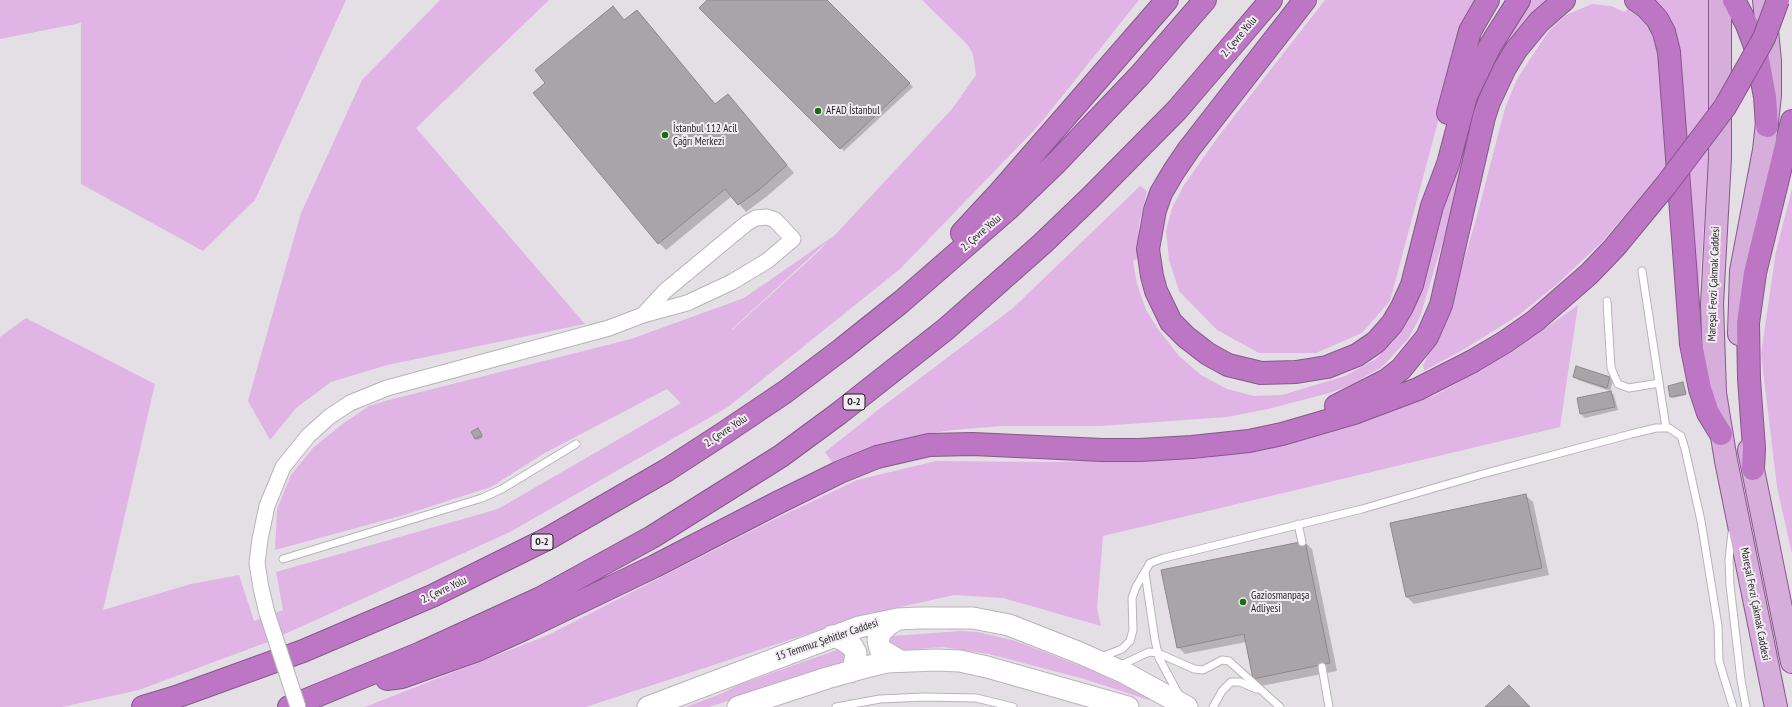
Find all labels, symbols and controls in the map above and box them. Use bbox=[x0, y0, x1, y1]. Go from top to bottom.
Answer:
street label: 2. Çevre Yolu bbox=[1218, 14, 1260, 60]
place label: AFAD İstanbul bbox=[826, 104, 880, 118]
marker: AFAD İstanbul bbox=[813, 106, 823, 116]
place label: İstanbul 112 Acil Çağrı Merkezi bbox=[673, 122, 737, 148]
marker: İstanbul 112 Acil Çağrı Merkezi bbox=[660, 130, 670, 140]
street label: 2. Çevre Yolu bbox=[958, 212, 1004, 254]
street label: Mareşal Fevzi Çakmak Caddesi bbox=[1705, 226, 1723, 342]
road number: O-2 bbox=[843, 394, 865, 410]
street label: 2. Çevre Yolu bbox=[702, 412, 750, 450]
road number: O-2 bbox=[531, 534, 553, 550]
street label: Mareşal Fevzi Çakmak Caddesi bbox=[1738, 546, 1772, 662]
street label: 2. Çevre Yolu bbox=[419, 574, 469, 606]
place label: Gaziosmanpaşa Adliyesi bbox=[1251, 589, 1309, 615]
marker: Gaziosmanpaşa Adliyesi bbox=[1238, 597, 1248, 607]
street label: 15 Temmuz Şehitler Caddesi bbox=[774, 616, 880, 664]

